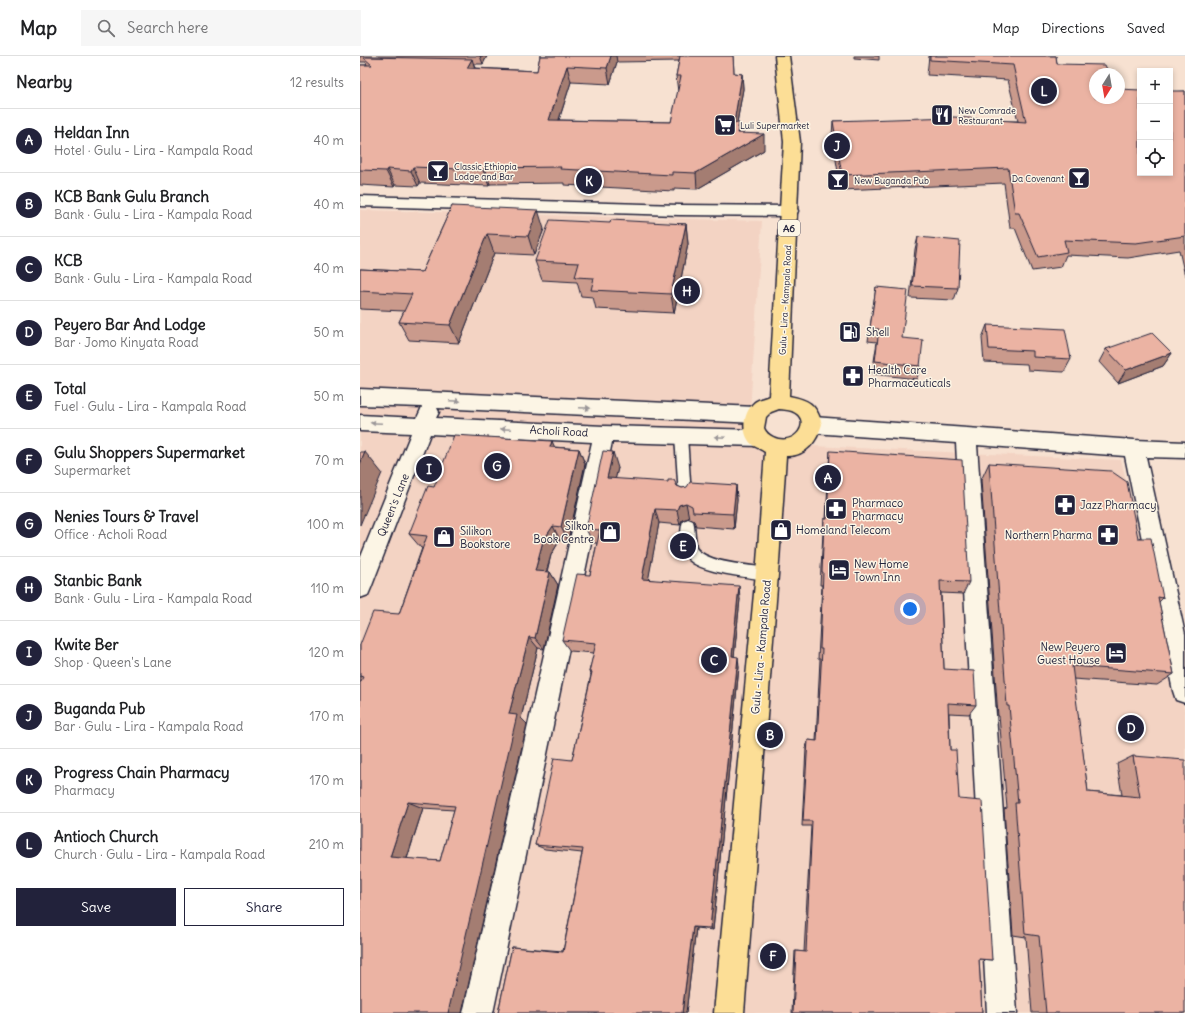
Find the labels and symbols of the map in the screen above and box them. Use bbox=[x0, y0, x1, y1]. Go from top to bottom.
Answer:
north arrow bbox=[1089, 68, 1125, 104]
pin: L bbox=[1031, 76, 1057, 106]
restaurant icon: New Comrade Restaurant bbox=[929, 102, 955, 128]
place label: New Comrade Restaurant bbox=[958, 105, 1016, 126]
supermarket icon: Luli Supermarket bbox=[712, 112, 738, 138]
place label: Luli Supermarket bbox=[740, 120, 809, 131]
pin: J bbox=[824, 131, 850, 161]
bar icon: Classic Ethiopia Lodge and Bar bbox=[425, 158, 451, 184]
place label: Classic Ethiopia Lodge and Bar bbox=[454, 161, 517, 182]
bar icon: Da Covenant bbox=[1066, 165, 1092, 191]
pin: K bbox=[576, 166, 602, 196]
bar icon: New Buganda Pub bbox=[825, 167, 851, 193]
place label: Da Covenant bbox=[1012, 173, 1064, 184]
place label: New Buganda Pub bbox=[854, 175, 929, 186]
road number: A6 bbox=[778, 220, 800, 236]
street label: Gulu - Lira - Kampala Road bbox=[777, 245, 793, 355]
pin: H bbox=[674, 276, 700, 306]
fuel station icon: Shell bbox=[837, 319, 863, 345]
place label: Shell bbox=[866, 325, 889, 339]
pharmacy icon: Health Care Pharmaceuticals bbox=[840, 363, 866, 389]
place label: Health Care Pharmaceuticals bbox=[868, 363, 951, 390]
one-way arrow bbox=[449, 397, 461, 404]
one-way arrow bbox=[579, 404, 591, 411]
one-way arrow bbox=[370, 420, 382, 427]
street label: Acholi Road bbox=[529, 422, 589, 440]
one-way arrow bbox=[499, 426, 512, 432]
one-way arrow bbox=[713, 434, 726, 440]
pin: G bbox=[484, 451, 510, 481]
pin: I bbox=[416, 454, 442, 484]
pin: A bbox=[815, 463, 841, 493]
street label: Queen's Lane bbox=[374, 471, 412, 539]
pharmacy icon: Jazz Pharmacy bbox=[1052, 492, 1078, 518]
pharmacy icon: Pharmaco Pharmacy bbox=[823, 496, 849, 522]
place label: Pharmaco Pharmacy bbox=[852, 496, 903, 523]
place label: Jazz Pharmacy bbox=[1080, 498, 1156, 512]
shop icon: Homeland Telecom bbox=[768, 517, 794, 543]
place label: Silkon Book Centre bbox=[533, 519, 594, 546]
shop icon: Silkon Book Centre bbox=[597, 519, 623, 545]
pharmacy icon: Northern Pharma bbox=[1095, 522, 1121, 548]
place label: Homeland Telecom bbox=[796, 523, 891, 537]
shop icon: Silikon Bookstore bbox=[431, 524, 457, 550]
place label: Silikon Bookstore bbox=[460, 524, 510, 551]
place label: Northern Pharma bbox=[1005, 528, 1092, 542]
pin: E bbox=[670, 531, 696, 561]
hotel icon: New Home Town Inn bbox=[826, 557, 852, 583]
place label: New Home Town Inn bbox=[854, 557, 908, 584]
street label: Gulu - Lira - Kampala Road bbox=[748, 579, 774, 715]
your location bbox=[900, 599, 920, 619]
place label: New Peyero Guest House bbox=[1037, 640, 1100, 667]
hotel icon: New Peyero Guest House bbox=[1103, 640, 1129, 666]
pin: C bbox=[701, 645, 727, 675]
pin: D bbox=[1118, 713, 1144, 743]
pin: B bbox=[757, 720, 783, 750]
pin: F bbox=[760, 941, 786, 971]

